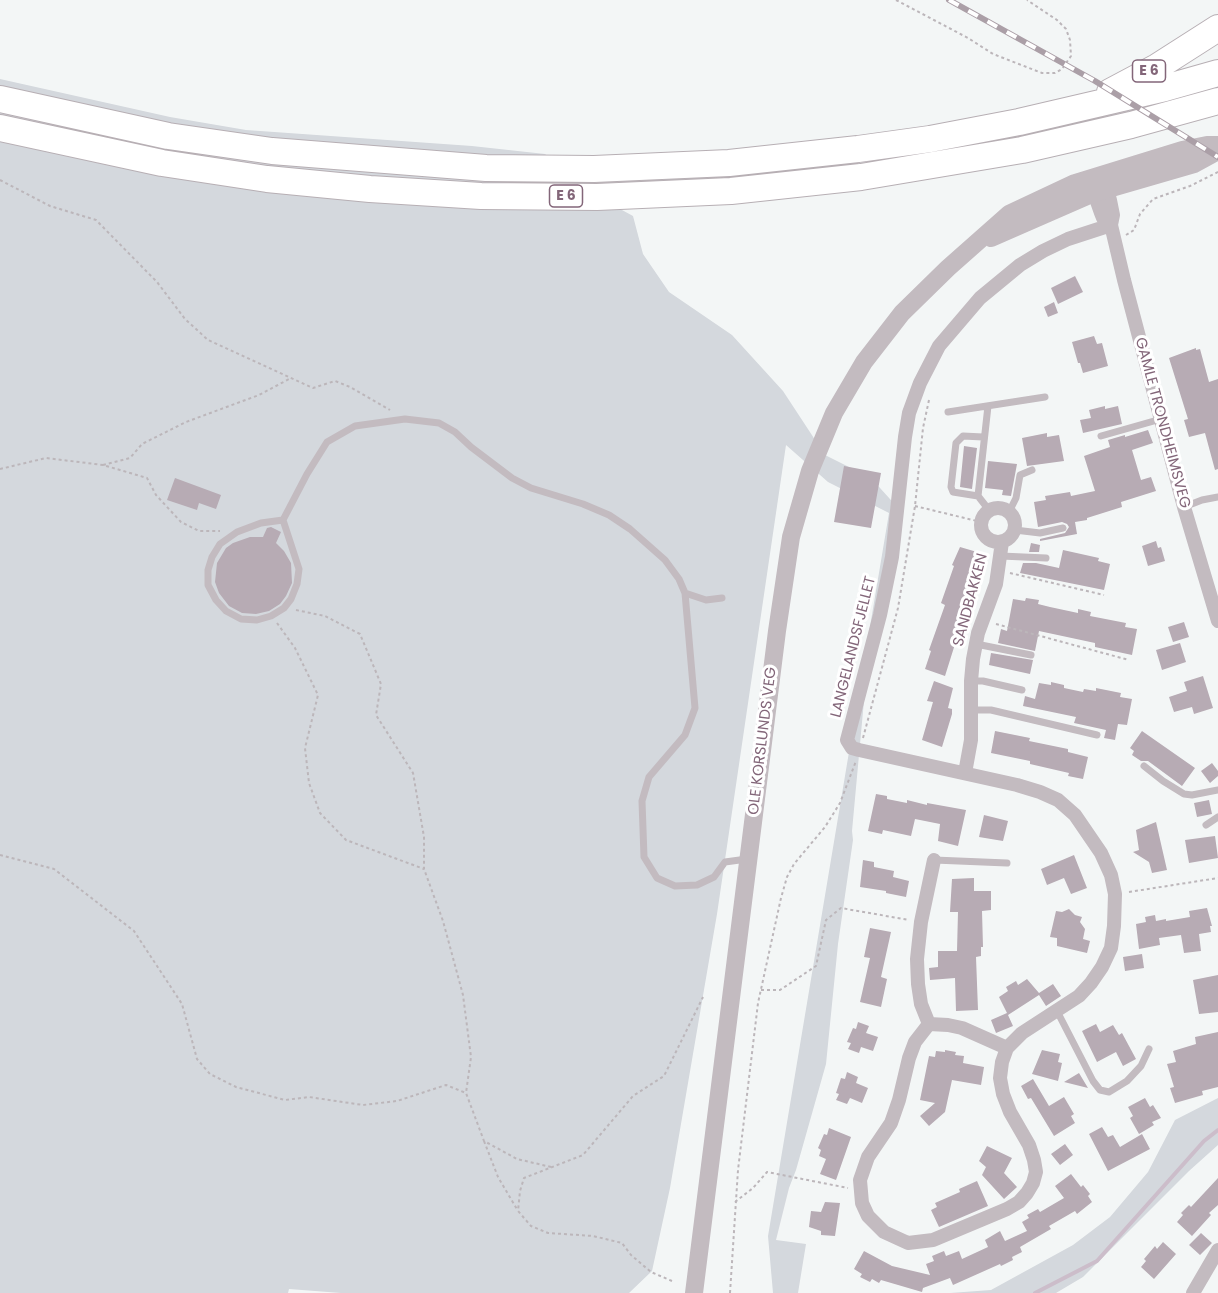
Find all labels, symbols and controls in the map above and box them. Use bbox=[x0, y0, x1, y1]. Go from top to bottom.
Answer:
road number: E 6 bbox=[1132, 60, 1166, 82]
road number: E 6 bbox=[550, 185, 582, 207]
street label: GAMLE TRONDHEIMSVEG bbox=[1131, 336, 1193, 510]
street label: SANDBAKKEN bbox=[950, 552, 992, 648]
street label: LANGELANDSFJELLET bbox=[828, 574, 880, 720]
street label: OLE KORSLUNDS VEG bbox=[745, 666, 781, 816]

